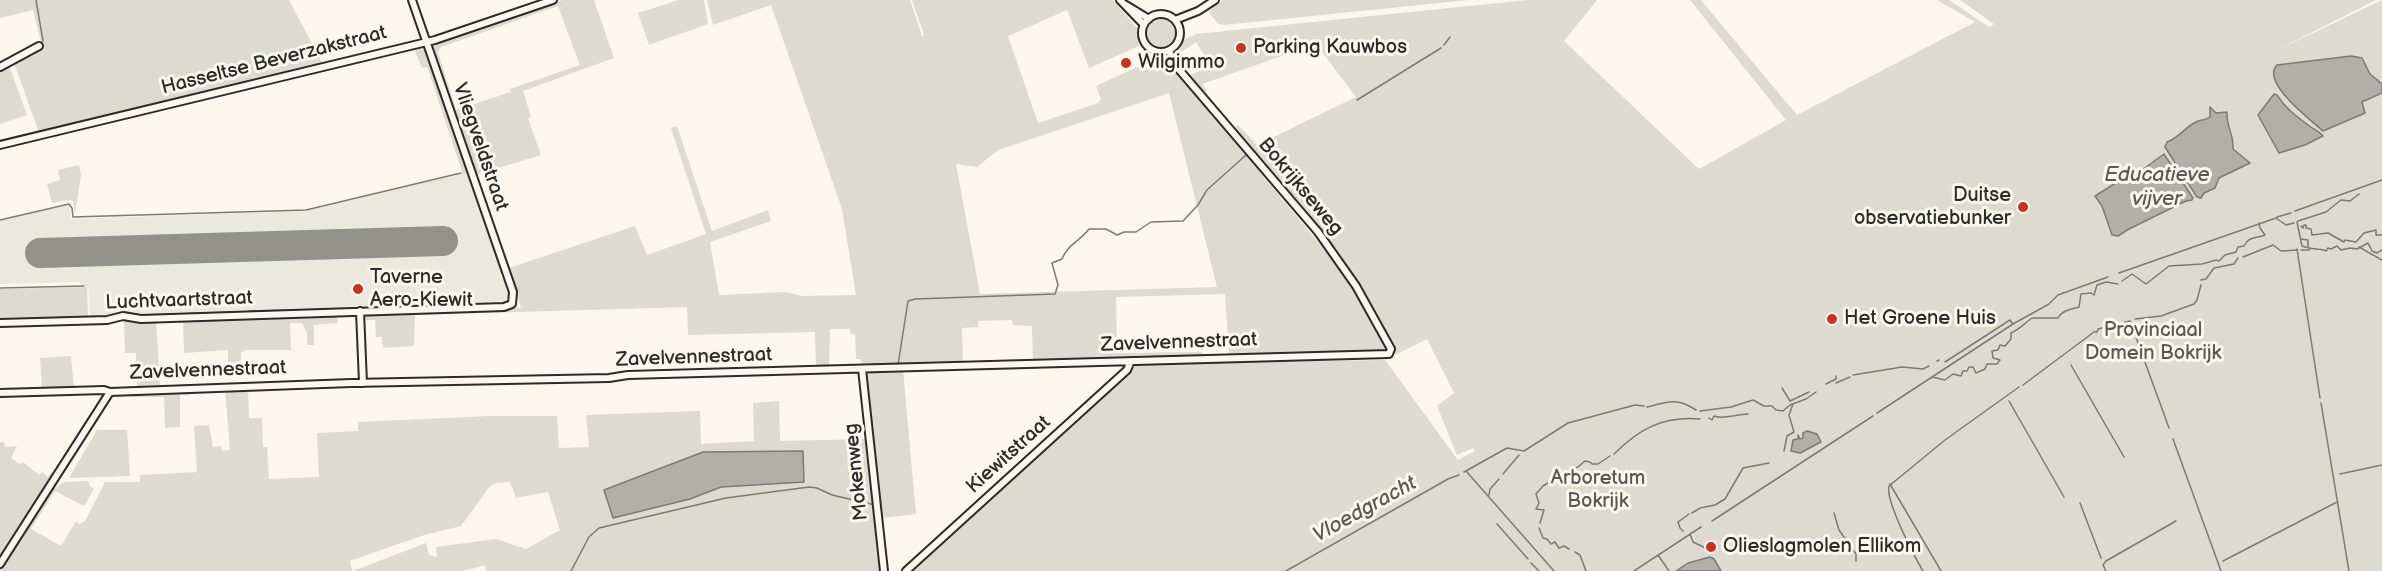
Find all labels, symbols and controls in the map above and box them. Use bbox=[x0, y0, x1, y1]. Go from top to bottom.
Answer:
street label: Hasseltse Beverzakstraat bbox=[159, 21, 389, 101]
place label: Parking Kauwbos bbox=[1253, 36, 1407, 60]
marker: Parking Kauwbos bbox=[1234, 41, 1248, 55]
place label: Wilgimmo bbox=[1138, 51, 1225, 75]
marker: Wilgimmo bbox=[1119, 56, 1133, 70]
street label: Vliegveldstraat bbox=[447, 80, 513, 214]
street label: Bokrijkseweg bbox=[1252, 133, 1348, 241]
water label: Educatieve vijver bbox=[2104, 163, 2210, 213]
place label: Duitse observatiebunker bbox=[1854, 184, 2011, 231]
marker: Duitse observatiebunker bbox=[2016, 200, 2030, 214]
place label: Taverne Aero-Kiewit bbox=[370, 266, 473, 313]
marker: Taverne Aero-Kiewit bbox=[351, 282, 365, 296]
street label: Luchtvaartstraat bbox=[105, 286, 253, 316]
place label: Het Groene Huis bbox=[1844, 307, 1996, 331]
marker: Het Groene Huis bbox=[1825, 312, 1839, 326]
park label: Provinciaal Domein Bokrijk bbox=[2085, 319, 2221, 366]
street label: Zavelvennestraat bbox=[1100, 328, 1258, 358]
street label: Zavelvennestraat bbox=[615, 343, 773, 373]
street label: Zavelvennestraat bbox=[129, 356, 287, 386]
street label: Kiewitstraat bbox=[962, 411, 1056, 499]
street label: Mokenweg bbox=[840, 422, 874, 522]
park label: Arboretum Bokrijk bbox=[1551, 467, 1645, 514]
water label: Vloedgracht bbox=[1309, 471, 1421, 549]
place label: Olieslagmolen Ellikom bbox=[1723, 535, 1921, 559]
marker: Olieslagmolen Ellikom bbox=[1704, 540, 1718, 554]

